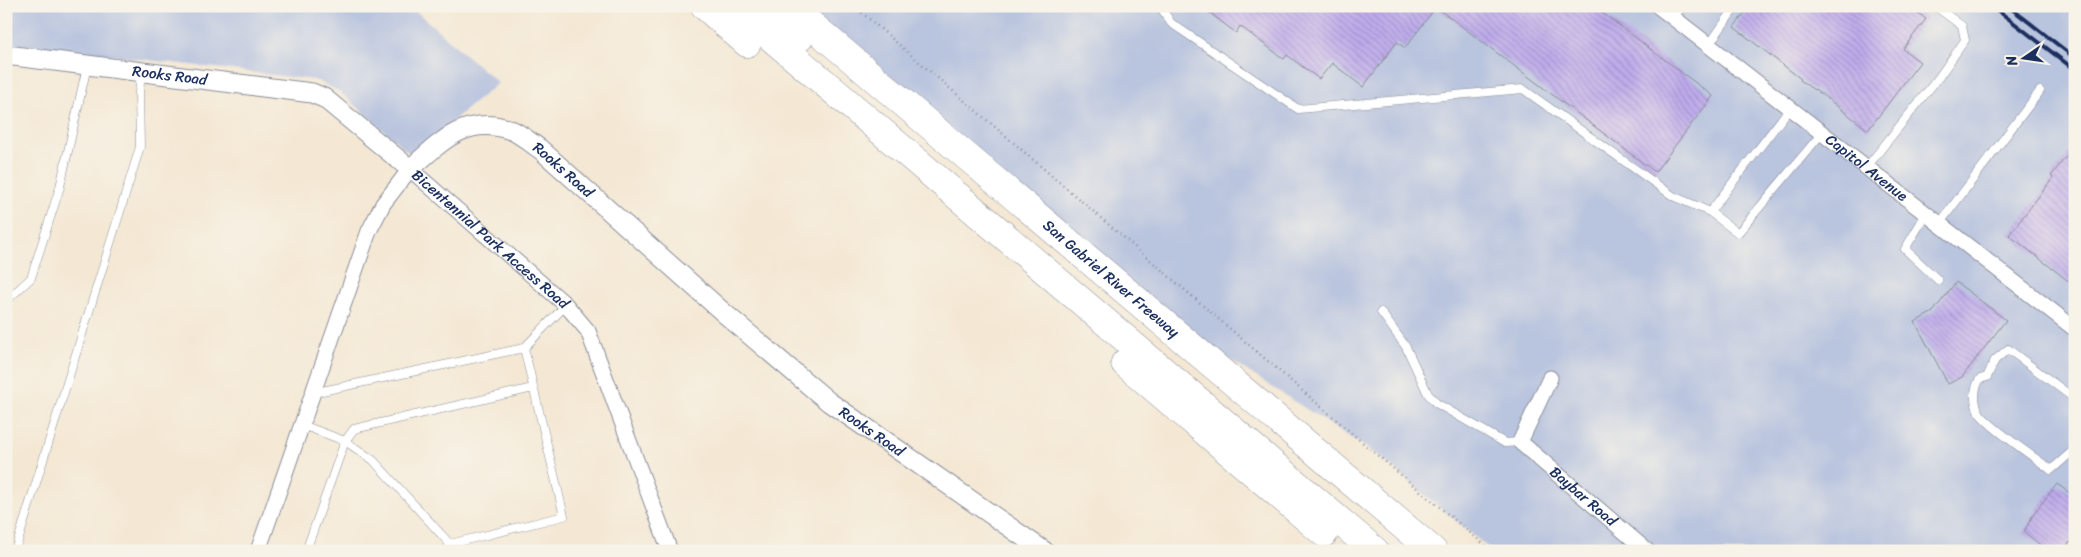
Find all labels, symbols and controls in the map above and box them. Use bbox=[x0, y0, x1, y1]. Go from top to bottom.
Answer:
north arrow bbox=[1998, 32, 2048, 82]
text: N bbox=[1998, 53, 2025, 69]
street label: Rooks Road bbox=[131, 58, 210, 93]
street label: Capitol Avenue bbox=[1820, 127, 1914, 208]
street label: Rooks Road bbox=[527, 135, 601, 205]
street label: Bicentennial Park Access Road bbox=[406, 163, 576, 316]
street label: San Gabriel River Freeway bbox=[1037, 213, 1186, 345]
street label: Rooks Road bbox=[833, 400, 911, 464]
street label: Baybar Road bbox=[1543, 460, 1624, 534]

